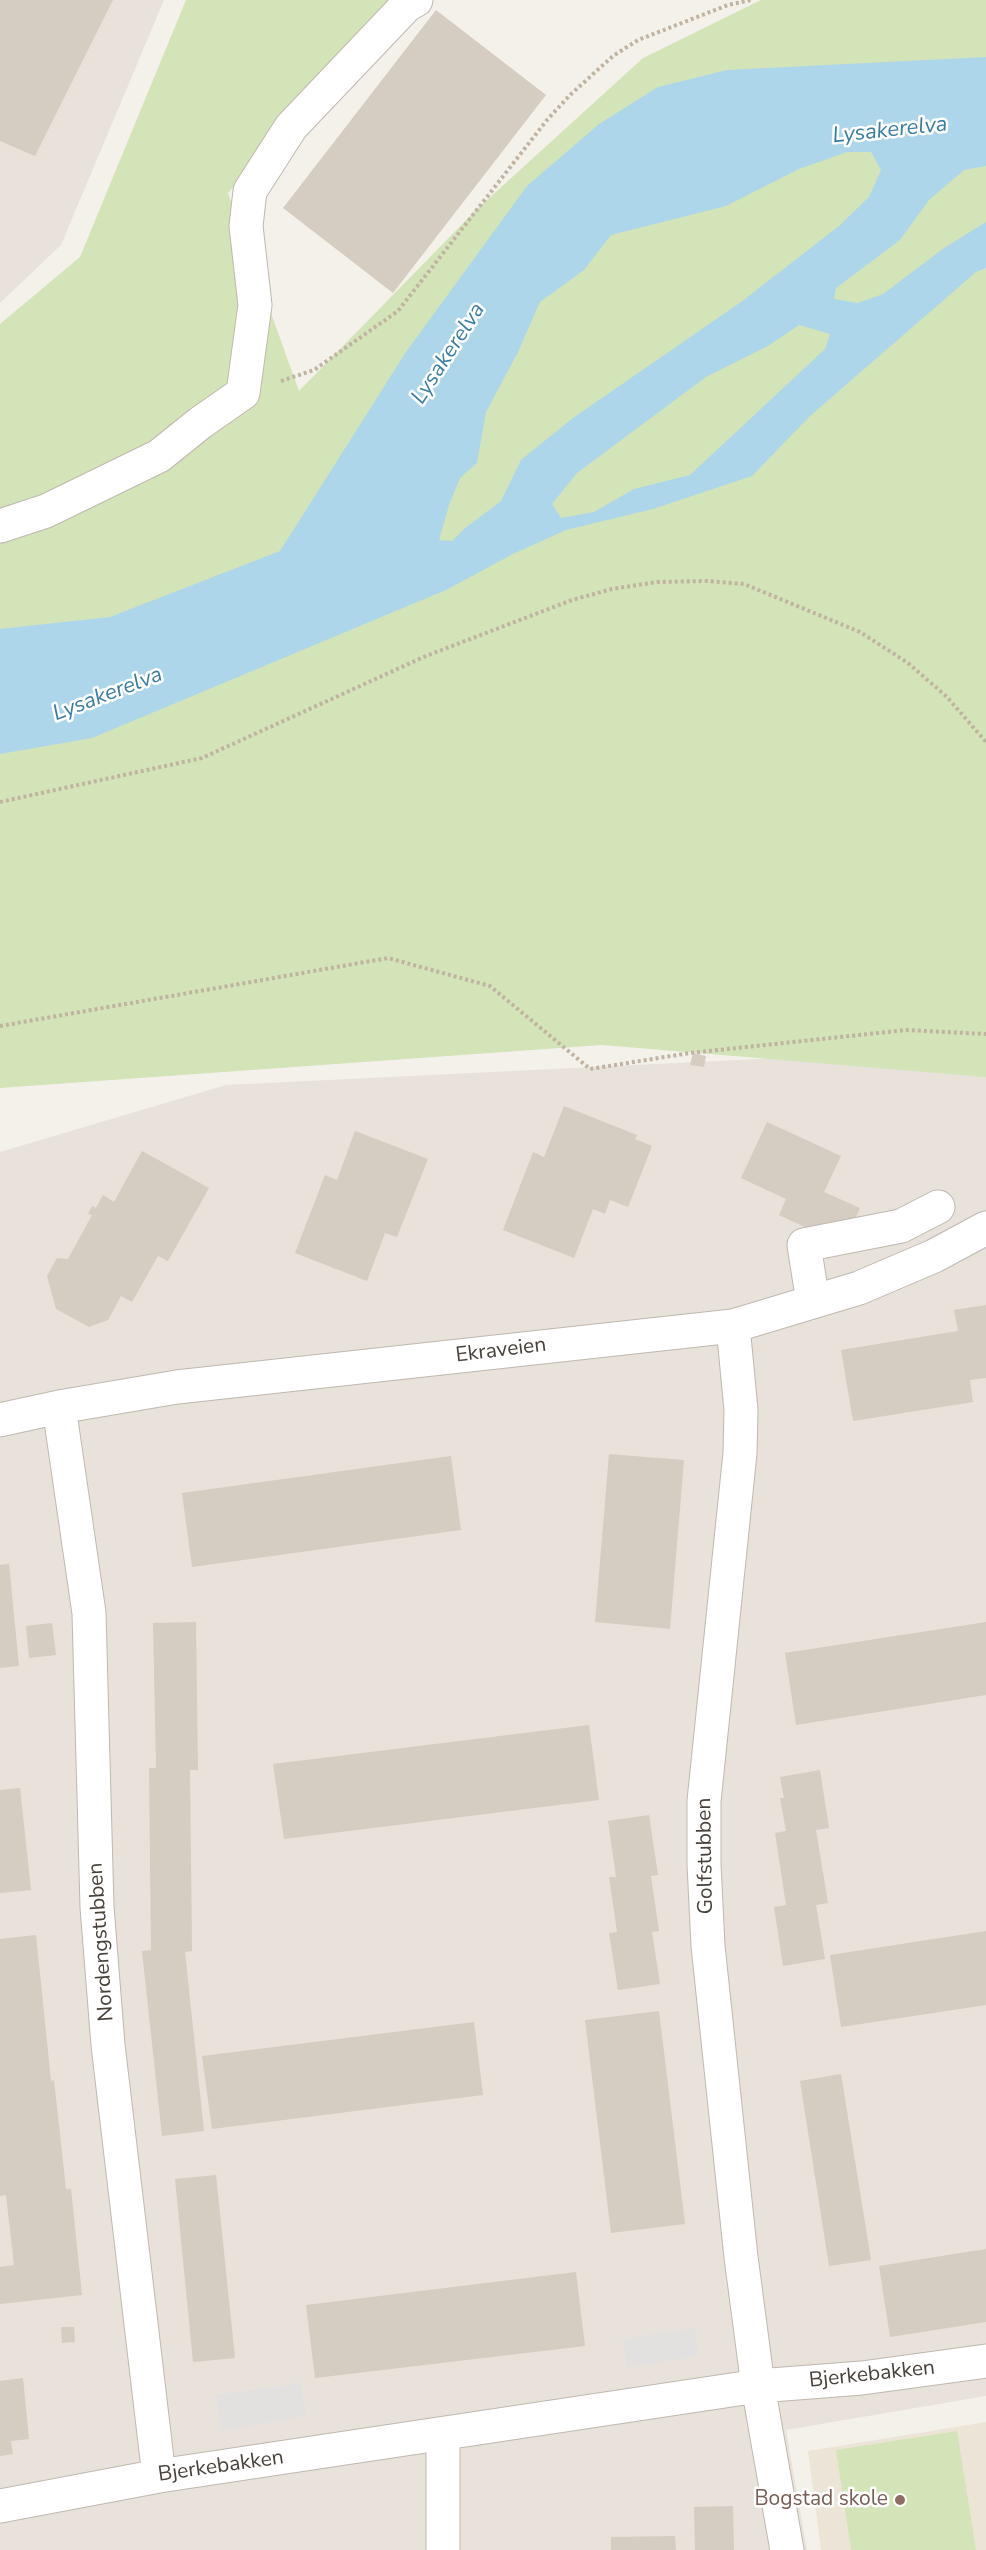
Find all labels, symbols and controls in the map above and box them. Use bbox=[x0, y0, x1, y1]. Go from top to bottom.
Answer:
water label: Lysakerelva bbox=[831, 112, 949, 150]
water label: Lysakerelva bbox=[407, 298, 491, 410]
water label: Lysakerelva bbox=[49, 662, 167, 728]
street label: Ekraveien bbox=[454, 1333, 548, 1369]
street label: Golfstubben bbox=[692, 1797, 720, 1915]
street label: Nordengstubben bbox=[84, 1862, 120, 2022]
street label: Bjerkebakken bbox=[808, 2356, 936, 2394]
street label: Bjerkebakken bbox=[157, 2446, 285, 2488]
place label: Bogstad skole bbox=[754, 2487, 888, 2513]
marker: Bogstad skole bbox=[893, 2493, 907, 2507]

